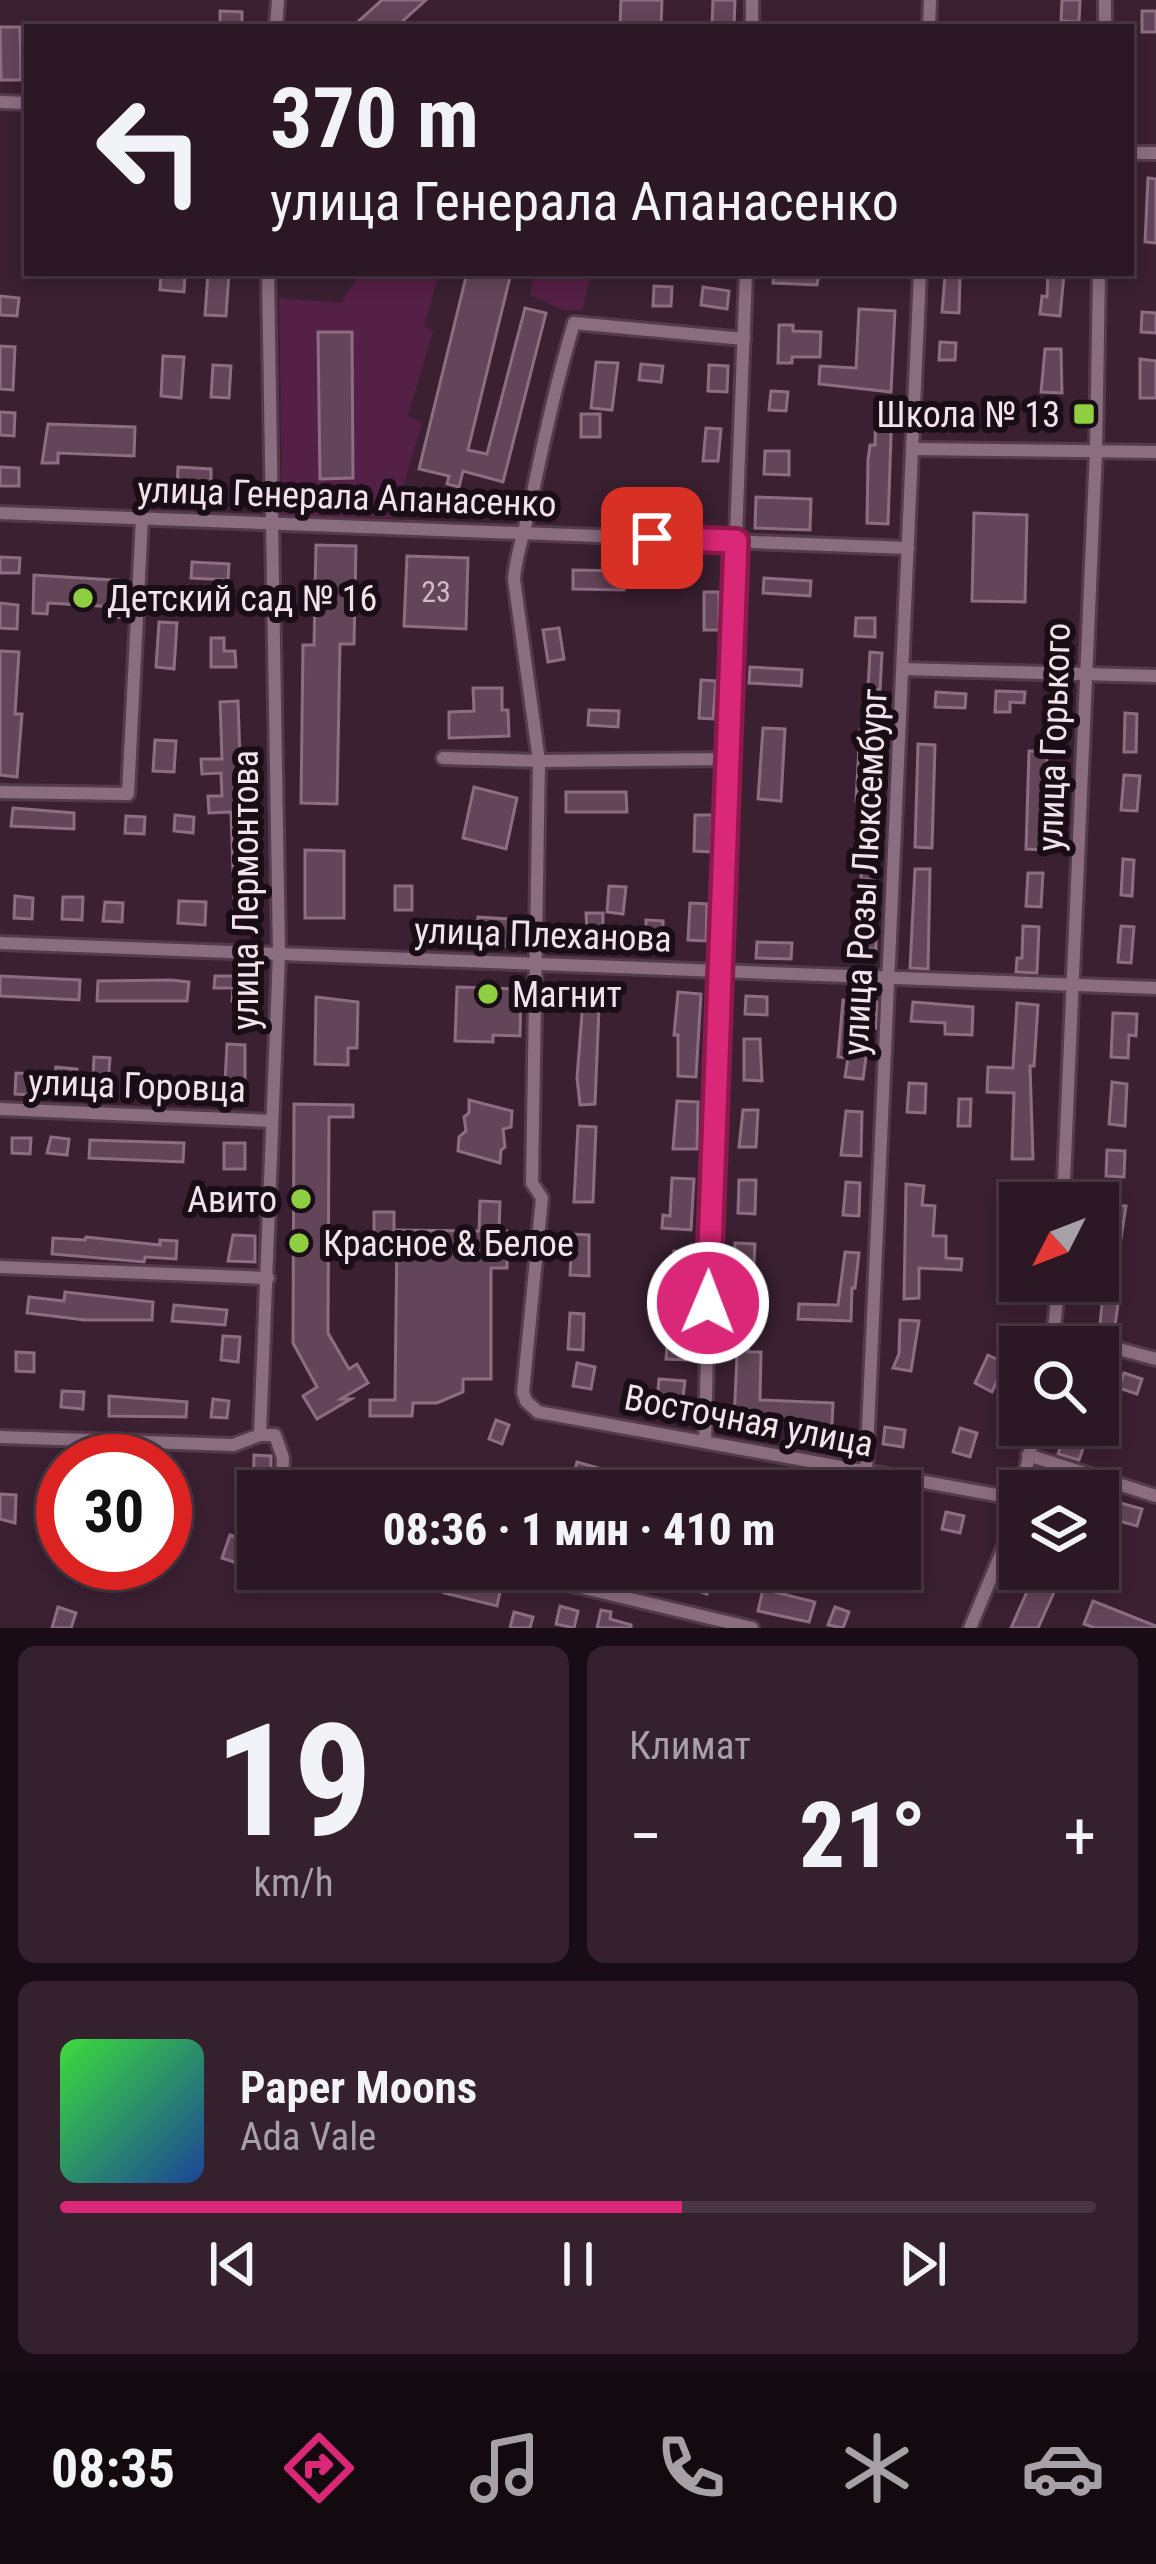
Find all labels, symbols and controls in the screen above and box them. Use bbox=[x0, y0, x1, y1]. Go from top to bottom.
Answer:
text: 370 m bbox=[270, 69, 479, 168]
icon: left bbox=[72, 72, 228, 228]
text: улица Генерала Апанасенко bbox=[270, 170, 899, 233]
place label: Школа № 13 bbox=[876, 394, 1060, 436]
marker: Школа № 13 bbox=[1071, 401, 1097, 427]
street label: улица Генерала Апанасенко bbox=[137, 469, 557, 525]
pin bbox=[601, 487, 703, 589]
icon: arrive bbox=[619, 505, 685, 571]
house number: 23 bbox=[421, 574, 451, 609]
place label: Детский сад № 16 bbox=[107, 578, 377, 620]
marker: Детский сад № 16 bbox=[70, 585, 96, 611]
street label: улица Горького bbox=[1029, 622, 1079, 852]
street label: улица Розы Люксембург bbox=[834, 688, 896, 1056]
street label: улица Лермонтова bbox=[225, 750, 267, 1030]
street label: улица Плеханова bbox=[413, 910, 672, 960]
place label: Магнит bbox=[512, 974, 622, 1016]
marker: Магнит bbox=[475, 981, 501, 1007]
street label: улица Горовца bbox=[27, 1061, 247, 1111]
place label: Авито bbox=[187, 1179, 277, 1221]
north arrow bbox=[999, 1182, 1119, 1302]
map controls bbox=[999, 1182, 1119, 1590]
marker: Авито bbox=[288, 1186, 314, 1212]
place label: Красное & Белое bbox=[323, 1223, 574, 1265]
marker: Красное & Белое bbox=[286, 1230, 312, 1256]
position arrow bbox=[645, 1240, 771, 1366]
button: search bbox=[999, 1326, 1119, 1446]
street label: Восточная улица bbox=[621, 1376, 877, 1466]
speed limit sign: 30 bbox=[36, 1434, 192, 1590]
button: layers bbox=[999, 1470, 1119, 1590]
text: 08:36 · 1 мин · 410 m bbox=[383, 1503, 775, 1556]
text: 19 bbox=[215, 1690, 372, 1873]
text: Климат bbox=[629, 1723, 751, 1769]
text: 21° bbox=[799, 1784, 926, 1889]
text: − bbox=[629, 1798, 662, 1875]
text: + bbox=[1063, 1798, 1096, 1875]
text: km/h bbox=[253, 1860, 334, 1906]
text: Paper Moons bbox=[240, 2061, 477, 2114]
text: Ada Vale bbox=[240, 2114, 376, 2160]
icon: previous bbox=[200, 2231, 266, 2297]
icon: pause bbox=[545, 2231, 611, 2297]
icon: next bbox=[890, 2231, 956, 2297]
icon: directions bbox=[277, 2426, 361, 2510]
icon: music bbox=[463, 2426, 547, 2510]
icon: phone bbox=[649, 2426, 733, 2510]
icon: climate bbox=[835, 2426, 919, 2510]
icon: car bbox=[1021, 2426, 1105, 2510]
text: 08:35 bbox=[51, 2437, 175, 2500]

